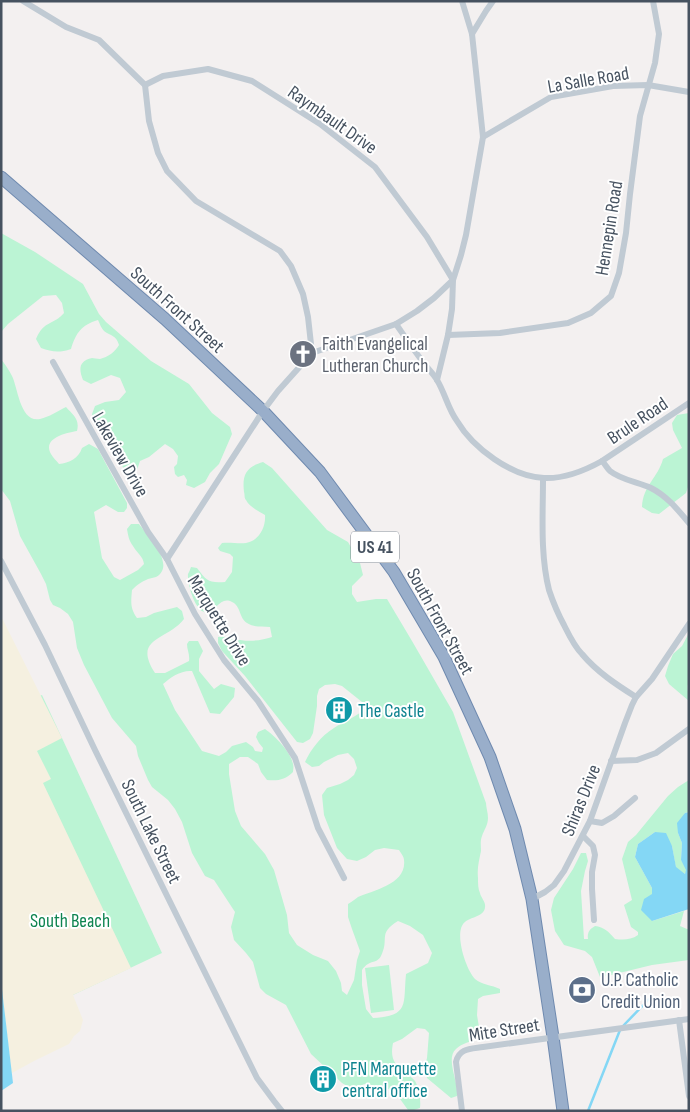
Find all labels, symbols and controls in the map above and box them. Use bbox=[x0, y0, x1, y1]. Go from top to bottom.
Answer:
street label: La Salle Road bbox=[546, 62, 631, 99]
street label: Raymbault Drive bbox=[283, 81, 381, 159]
street label: Hennepin Road bbox=[591, 179, 628, 277]
street label: South Front Street bbox=[125, 262, 229, 358]
place label: Faith Evangelical Lutheran Church bbox=[322, 333, 428, 378]
church icon: Faith Evangelical Lutheran Church bbox=[288, 339, 318, 369]
street label: Brule Road bbox=[603, 393, 672, 450]
street label: Lakeview Drive bbox=[86, 408, 153, 501]
road number: US 41 bbox=[351, 532, 399, 562]
street label: South Front Street bbox=[401, 564, 479, 679]
street label: Marquette Drive bbox=[182, 571, 256, 670]
building icon: The Castle bbox=[324, 695, 354, 725]
place label: The Castle bbox=[358, 700, 424, 723]
street label: Shiras Drive bbox=[557, 761, 606, 840]
street label: South Lake Street bbox=[116, 776, 186, 888]
park label: South Beach bbox=[30, 910, 110, 933]
place label: U.P. Catholic Credit Union bbox=[601, 969, 680, 1014]
bank icon: U.P. Catholic Credit Union bbox=[567, 975, 597, 1005]
street label: Mite Street bbox=[467, 1014, 541, 1047]
place label: PFN Marquette central office bbox=[342, 1058, 436, 1103]
building icon: PFN Marquette central office bbox=[308, 1064, 338, 1094]

